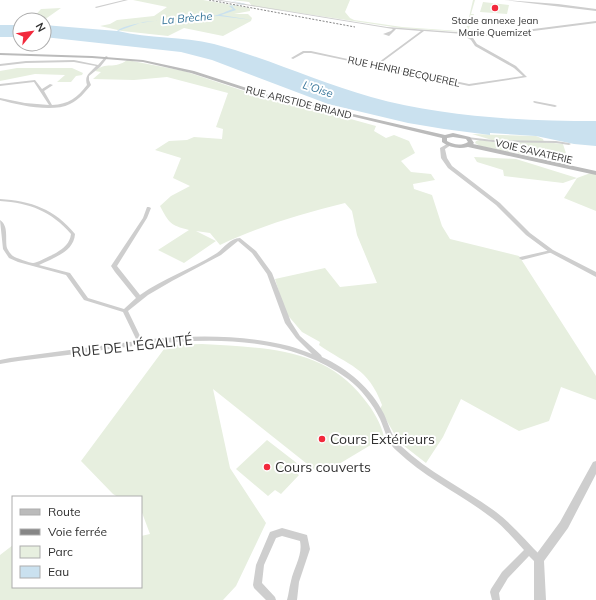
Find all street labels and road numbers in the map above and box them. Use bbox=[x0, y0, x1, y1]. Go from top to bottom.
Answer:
street label: RUE HENRI BECQUEREL bbox=[347, 53, 462, 90]
street label: RUE ARISTIDE BRIAND bbox=[245, 83, 353, 122]
street label: VOIE SAVATERIE bbox=[494, 136, 574, 167]
street label: RUE DE L'ÉGALITÉ bbox=[71, 331, 193, 361]

